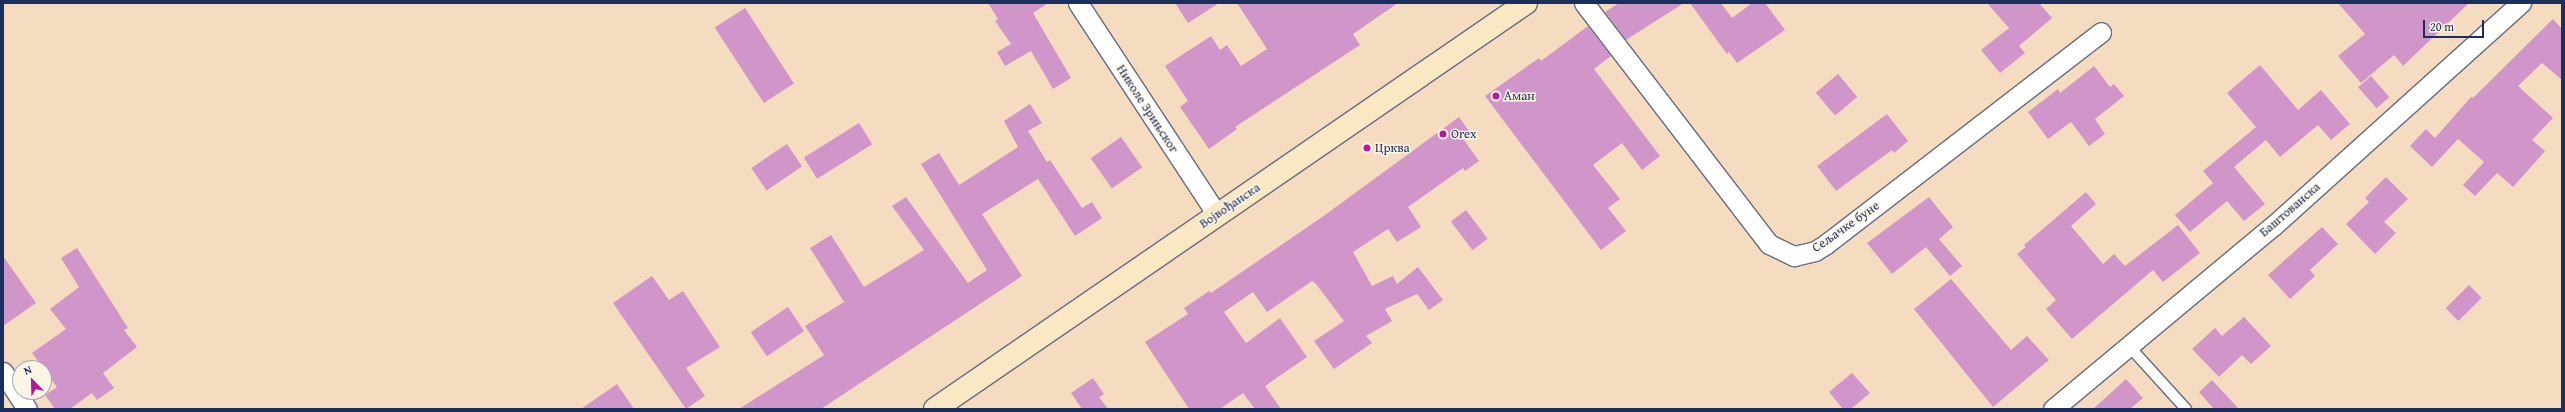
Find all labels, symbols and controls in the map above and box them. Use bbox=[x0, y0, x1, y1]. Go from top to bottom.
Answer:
scale bar bbox=[2425, 12, 2486, 38]
text: 20 m bbox=[2430, 18, 2454, 35]
street label: Николе Зрињског bbox=[1113, 62, 1181, 156]
place label: Аман bbox=[1504, 88, 1535, 104]
marker: Аман bbox=[1491, 91, 1501, 101]
place label: Orex bbox=[1451, 126, 1477, 142]
marker: Orex bbox=[1438, 129, 1448, 139]
place label: Црква bbox=[1375, 140, 1410, 156]
marker: Црква bbox=[1362, 143, 1372, 153]
street label: Баштованска bbox=[2257, 179, 2323, 241]
street label: Војвођанска bbox=[1197, 180, 1263, 232]
street label: Сељачке буне bbox=[1809, 198, 1883, 256]
north arrow bbox=[12, 360, 52, 400]
text: N bbox=[21, 361, 34, 379]

